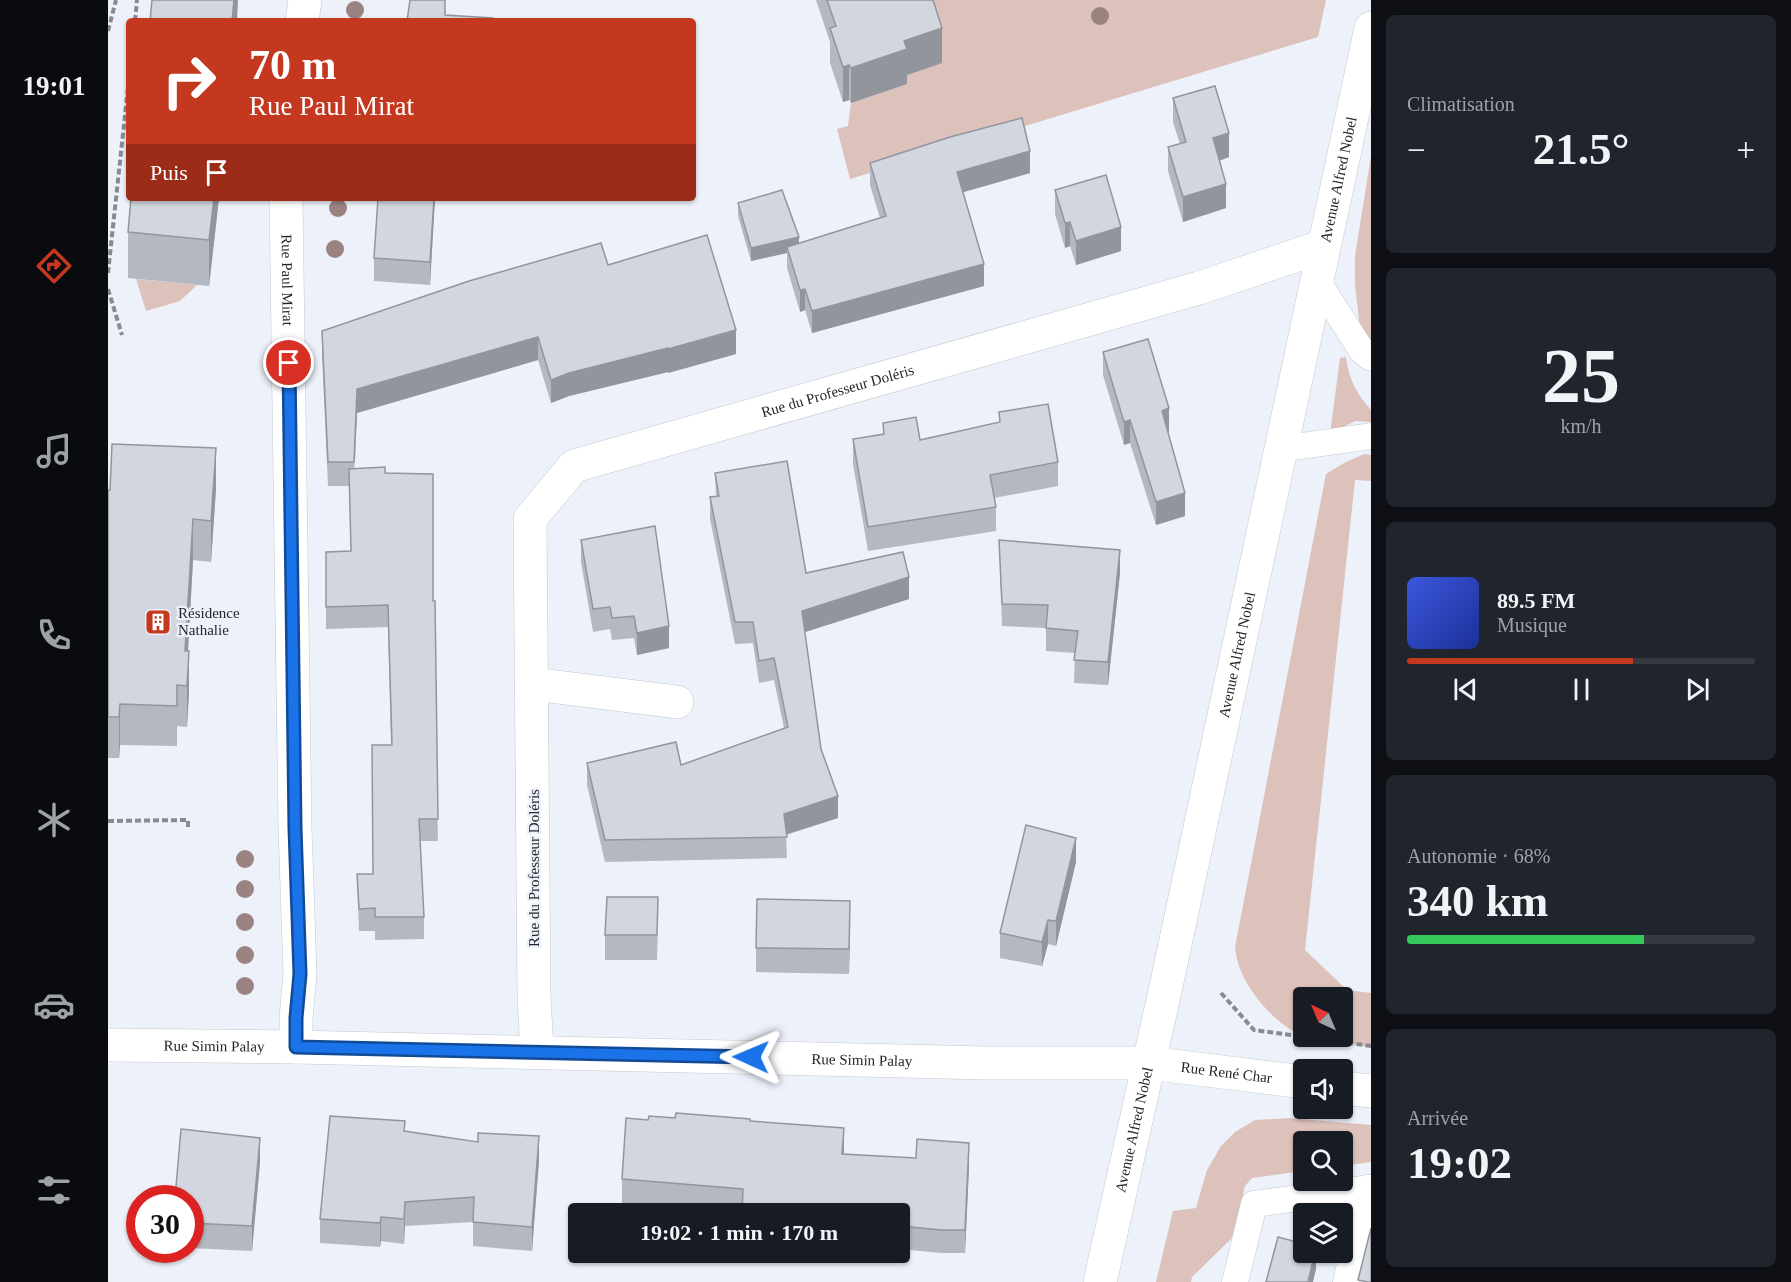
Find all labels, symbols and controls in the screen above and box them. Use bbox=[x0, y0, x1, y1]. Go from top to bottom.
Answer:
icon: right bbox=[150, 42, 228, 120]
text: 70 m bbox=[249, 42, 337, 88]
text: 19:01 bbox=[23, 71, 86, 101]
text: Rue Paul Mirat bbox=[249, 91, 414, 121]
text: Climatisation bbox=[1407, 93, 1515, 115]
street label: Avenue Alfred Nobel bbox=[1317, 115, 1360, 244]
text: 21.5° bbox=[1533, 124, 1629, 174]
text: − bbox=[1407, 132, 1426, 168]
text: + bbox=[1736, 132, 1755, 168]
icon: arrive bbox=[200, 156, 233, 189]
text: Puis bbox=[150, 160, 188, 185]
street label: Rue Paul Mirat bbox=[279, 234, 296, 327]
icon: directions bbox=[33, 245, 75, 287]
text: 25 bbox=[1542, 332, 1620, 419]
pin bbox=[263, 337, 314, 388]
icon: arrive bbox=[272, 346, 305, 379]
street label: Rue du Professeur Doléris bbox=[759, 362, 916, 420]
text: km/h bbox=[1560, 415, 1602, 437]
icon: music bbox=[33, 430, 75, 472]
text: 89.5 FM bbox=[1497, 588, 1575, 613]
street label: Avenue Alfred Nobel bbox=[1216, 590, 1258, 719]
place label: Résidence Nathalie bbox=[178, 605, 240, 638]
building icon: Résidence Nathalie bbox=[143, 607, 173, 637]
icon: phone bbox=[33, 614, 75, 656]
text: Musique bbox=[1497, 614, 1567, 636]
icon: previous bbox=[1449, 673, 1482, 706]
icon: pause bbox=[1565, 673, 1598, 706]
icon: next bbox=[1681, 673, 1714, 706]
street label: Rue du Professeur Doléris bbox=[526, 789, 542, 947]
icon: climate bbox=[33, 799, 75, 841]
text: Autonomie · 68% bbox=[1407, 845, 1550, 867]
text: 340 km bbox=[1407, 876, 1548, 926]
icon: car bbox=[33, 984, 75, 1026]
north arrow bbox=[1293, 987, 1353, 1047]
map controls bbox=[1293, 987, 1353, 1263]
position arrow bbox=[719, 1025, 783, 1089]
street label: Rue Simin Palay bbox=[163, 1038, 265, 1055]
street label: Rue Simin Palay bbox=[811, 1051, 913, 1069]
street label: Rue René Char bbox=[1180, 1059, 1273, 1086]
button: sound bbox=[1293, 1059, 1353, 1119]
street label: Avenue Alfred Nobel bbox=[1112, 1065, 1156, 1194]
text: Arrivée bbox=[1407, 1107, 1468, 1129]
button: search bbox=[1293, 1131, 1353, 1191]
text: 19:02 bbox=[1407, 1138, 1512, 1188]
icon: filters bbox=[33, 1169, 75, 1211]
speed limit sign: 30 bbox=[126, 1185, 204, 1263]
button: layers bbox=[1293, 1203, 1353, 1263]
text: 19:02 · 1 min · 170 m bbox=[640, 1220, 838, 1245]

